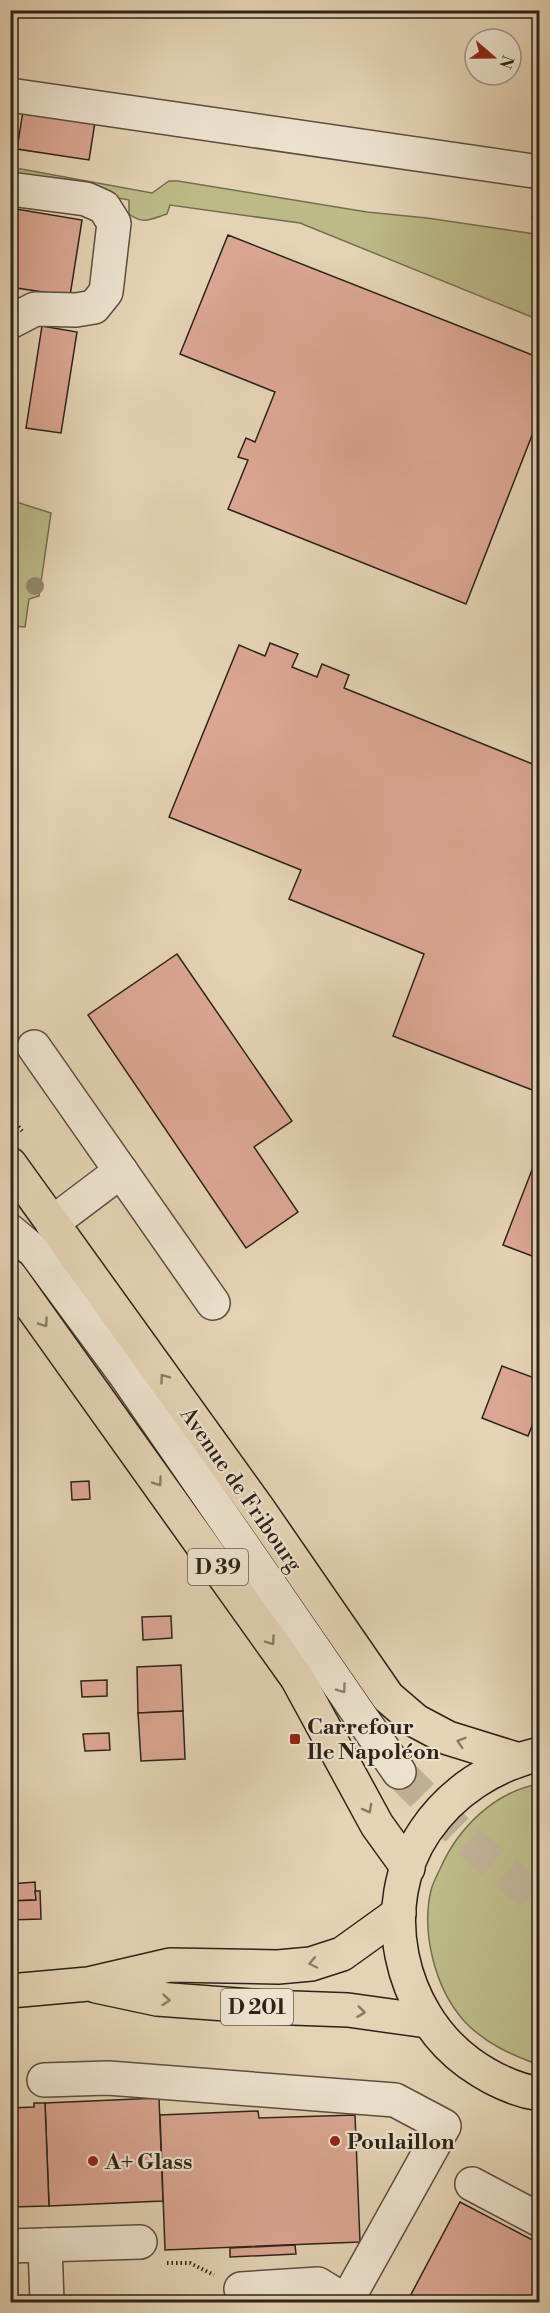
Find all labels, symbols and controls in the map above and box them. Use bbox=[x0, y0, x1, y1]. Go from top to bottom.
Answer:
north arrow bbox=[463, 27, 523, 87]
text: N bbox=[494, 52, 518, 71]
one-way arrow bbox=[37, 1317, 48, 1328]
one-way arrow bbox=[160, 1373, 171, 1384]
street label: Avenue de Fribourg bbox=[173, 1402, 308, 1578]
one-way arrow bbox=[151, 1476, 162, 1487]
road number: D 39 bbox=[188, 1549, 248, 1585]
one-way arrow bbox=[264, 1634, 275, 1645]
one-way arrow bbox=[335, 1682, 346, 1693]
place label: Carrefour Ile Napoléon bbox=[307, 1714, 440, 1766]
marker: Carrefour Ile Napoléon bbox=[288, 1732, 302, 1746]
one-way arrow bbox=[456, 1737, 466, 1749]
one-way arrow bbox=[361, 1803, 372, 1814]
one-way arrow bbox=[308, 1955, 318, 1968]
road number: D 201 bbox=[221, 1989, 293, 2025]
one-way arrow bbox=[162, 1993, 171, 2006]
one-way arrow bbox=[356, 2006, 365, 2018]
place label: Poulaillon bbox=[347, 2129, 455, 2156]
marker: Poulaillon bbox=[328, 2134, 342, 2148]
place label: A+ Glass bbox=[104, 2149, 192, 2176]
marker: A+ Glass bbox=[86, 2154, 100, 2168]

